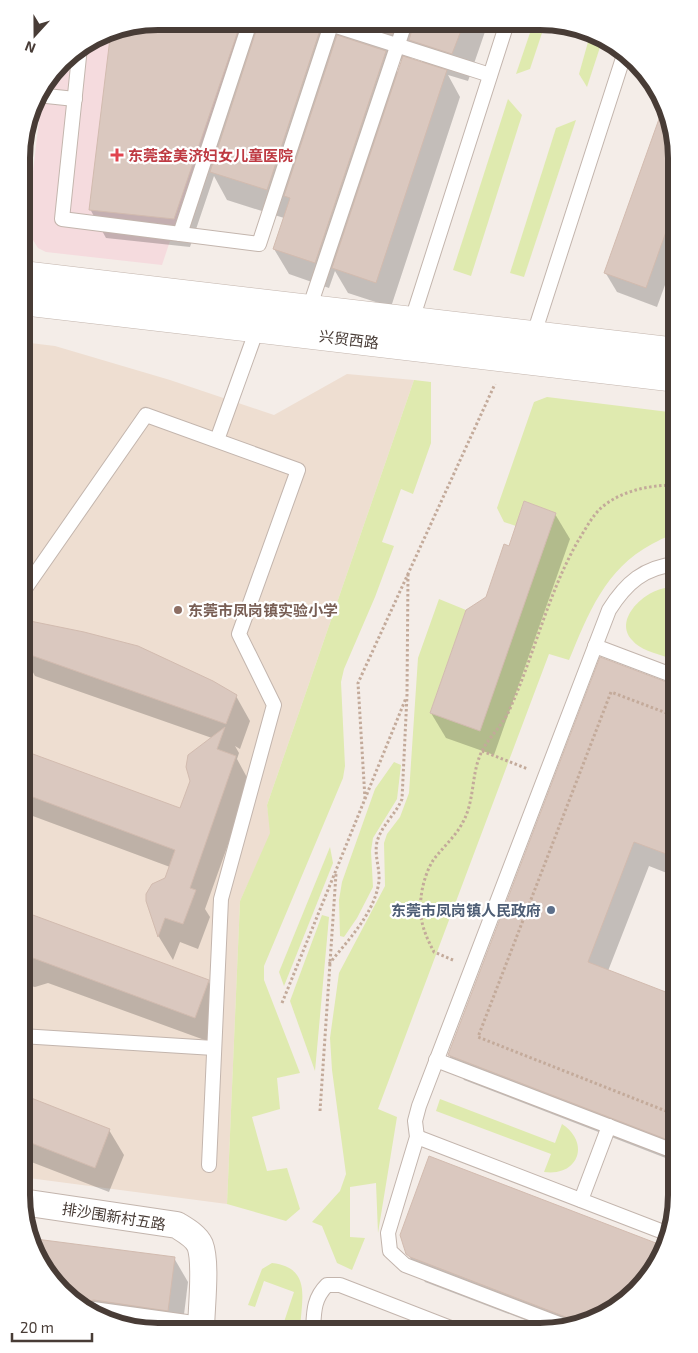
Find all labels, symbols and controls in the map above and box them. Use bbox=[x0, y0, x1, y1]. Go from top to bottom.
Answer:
north arrow bbox=[10, 10, 60, 60]
text: N bbox=[22, 38, 38, 57]
place label: 东莞金美济妇女儿童医院 bbox=[128, 146, 293, 164]
marker: 东莞金美济妇女儿童医院 bbox=[110, 148, 124, 162]
street label: 兴贸西路 bbox=[318, 326, 380, 352]
place label: 东莞市凤岗镇实验小学 bbox=[188, 601, 338, 619]
marker: 东莞市凤岗镇实验小学 bbox=[172, 604, 184, 616]
place label: 东莞市凤岗镇人民政府 bbox=[391, 901, 541, 919]
marker: 东莞市凤岗镇人民政府 bbox=[545, 904, 557, 916]
street label: 排沙围新村五路 bbox=[61, 1199, 167, 1233]
scale bar bbox=[12, 1310, 92, 1342]
text: 20 m bbox=[20, 1318, 54, 1336]

